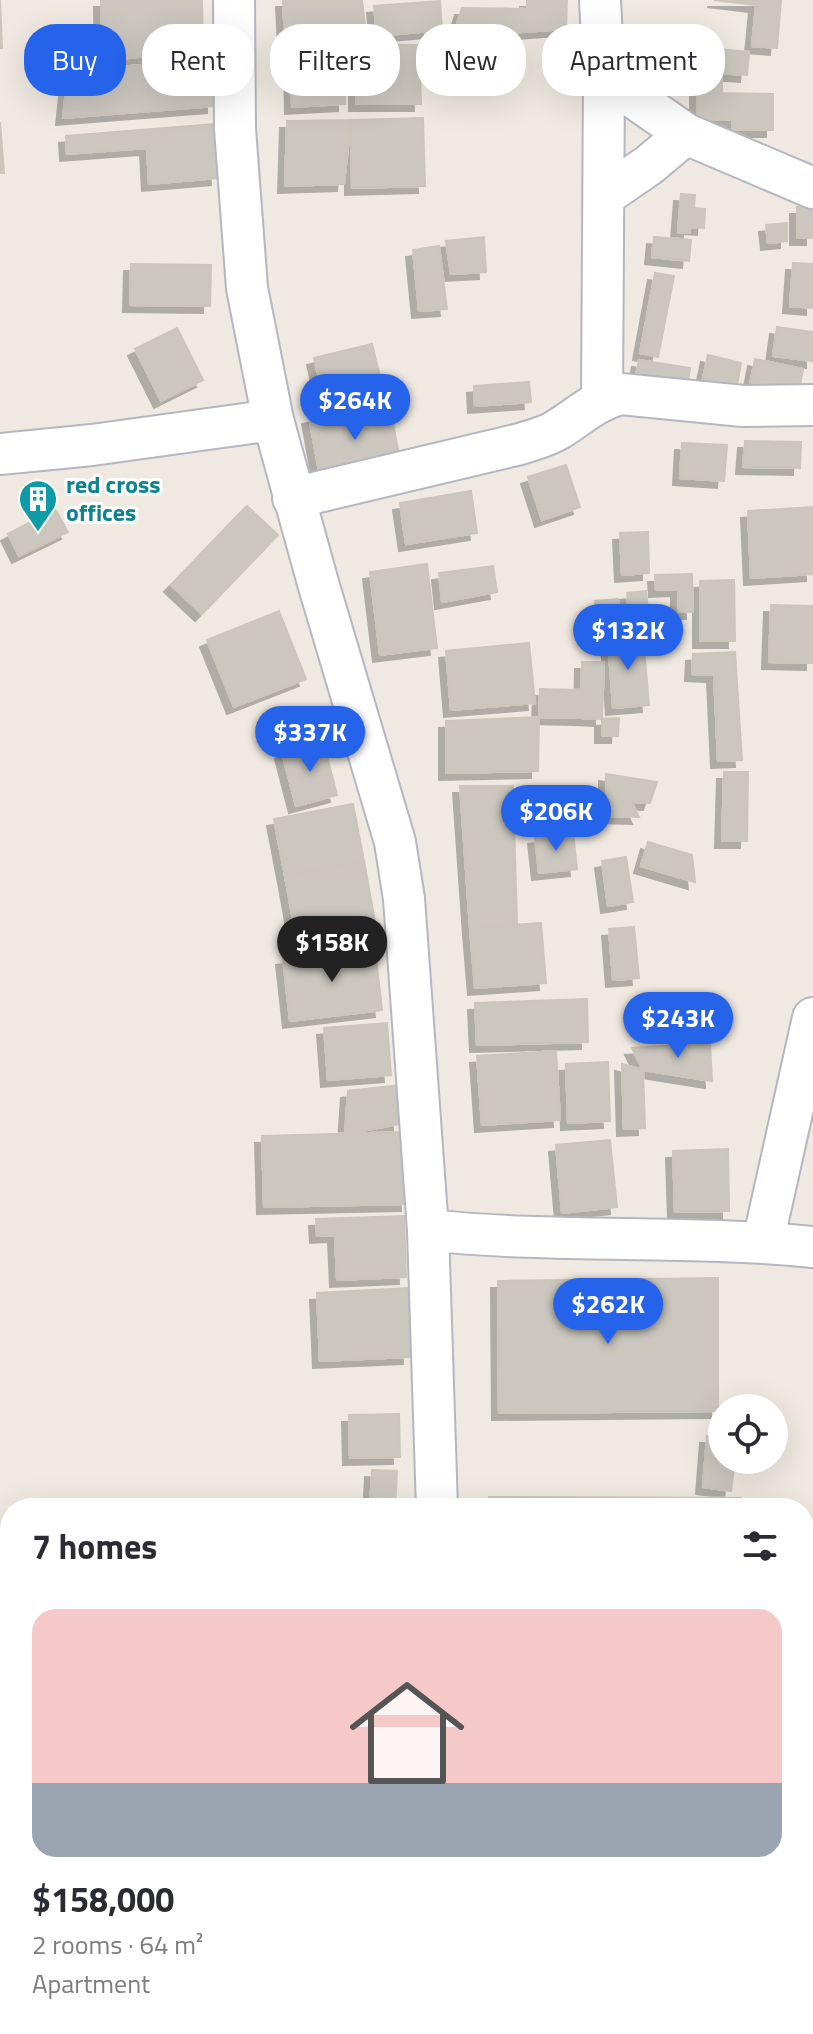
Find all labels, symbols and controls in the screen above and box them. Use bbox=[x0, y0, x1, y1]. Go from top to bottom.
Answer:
chip: Buy bbox=[24, 24, 126, 96]
chip: Rent bbox=[142, 24, 254, 96]
chip: Filters bbox=[270, 24, 400, 96]
chip: New bbox=[416, 24, 526, 96]
chip: Apartment bbox=[542, 24, 725, 96]
pin: $264K bbox=[299, 374, 411, 442]
text: $264K bbox=[318, 380, 392, 419]
place label: red cross offices bbox=[66, 466, 161, 530]
building icon: red cross offices bbox=[17, 478, 59, 533]
pin: $132K bbox=[572, 604, 684, 672]
text: $132K bbox=[591, 610, 665, 649]
pin: $337K bbox=[254, 706, 366, 774]
text: $337K bbox=[273, 712, 347, 751]
pin: $206K bbox=[500, 785, 612, 853]
text: $206K bbox=[519, 791, 593, 830]
pin: $158K bbox=[276, 916, 388, 984]
text: $158K bbox=[295, 922, 369, 961]
pin: $243K bbox=[622, 992, 734, 1060]
text: $243K bbox=[641, 998, 715, 1037]
pin: $262K bbox=[552, 1278, 664, 1346]
text: $262K bbox=[571, 1284, 645, 1323]
map controls bbox=[708, 1394, 788, 1474]
button: locate bbox=[708, 1394, 788, 1474]
text: 7 homes bbox=[32, 1520, 157, 1572]
icon: filters bbox=[738, 1524, 782, 1568]
icon: home bbox=[335, 1661, 479, 1805]
text: $158,000 bbox=[32, 1873, 174, 1925]
text: 2 rooms · 64 m² bbox=[32, 1925, 203, 1964]
text: Apartment bbox=[32, 1964, 150, 2003]

